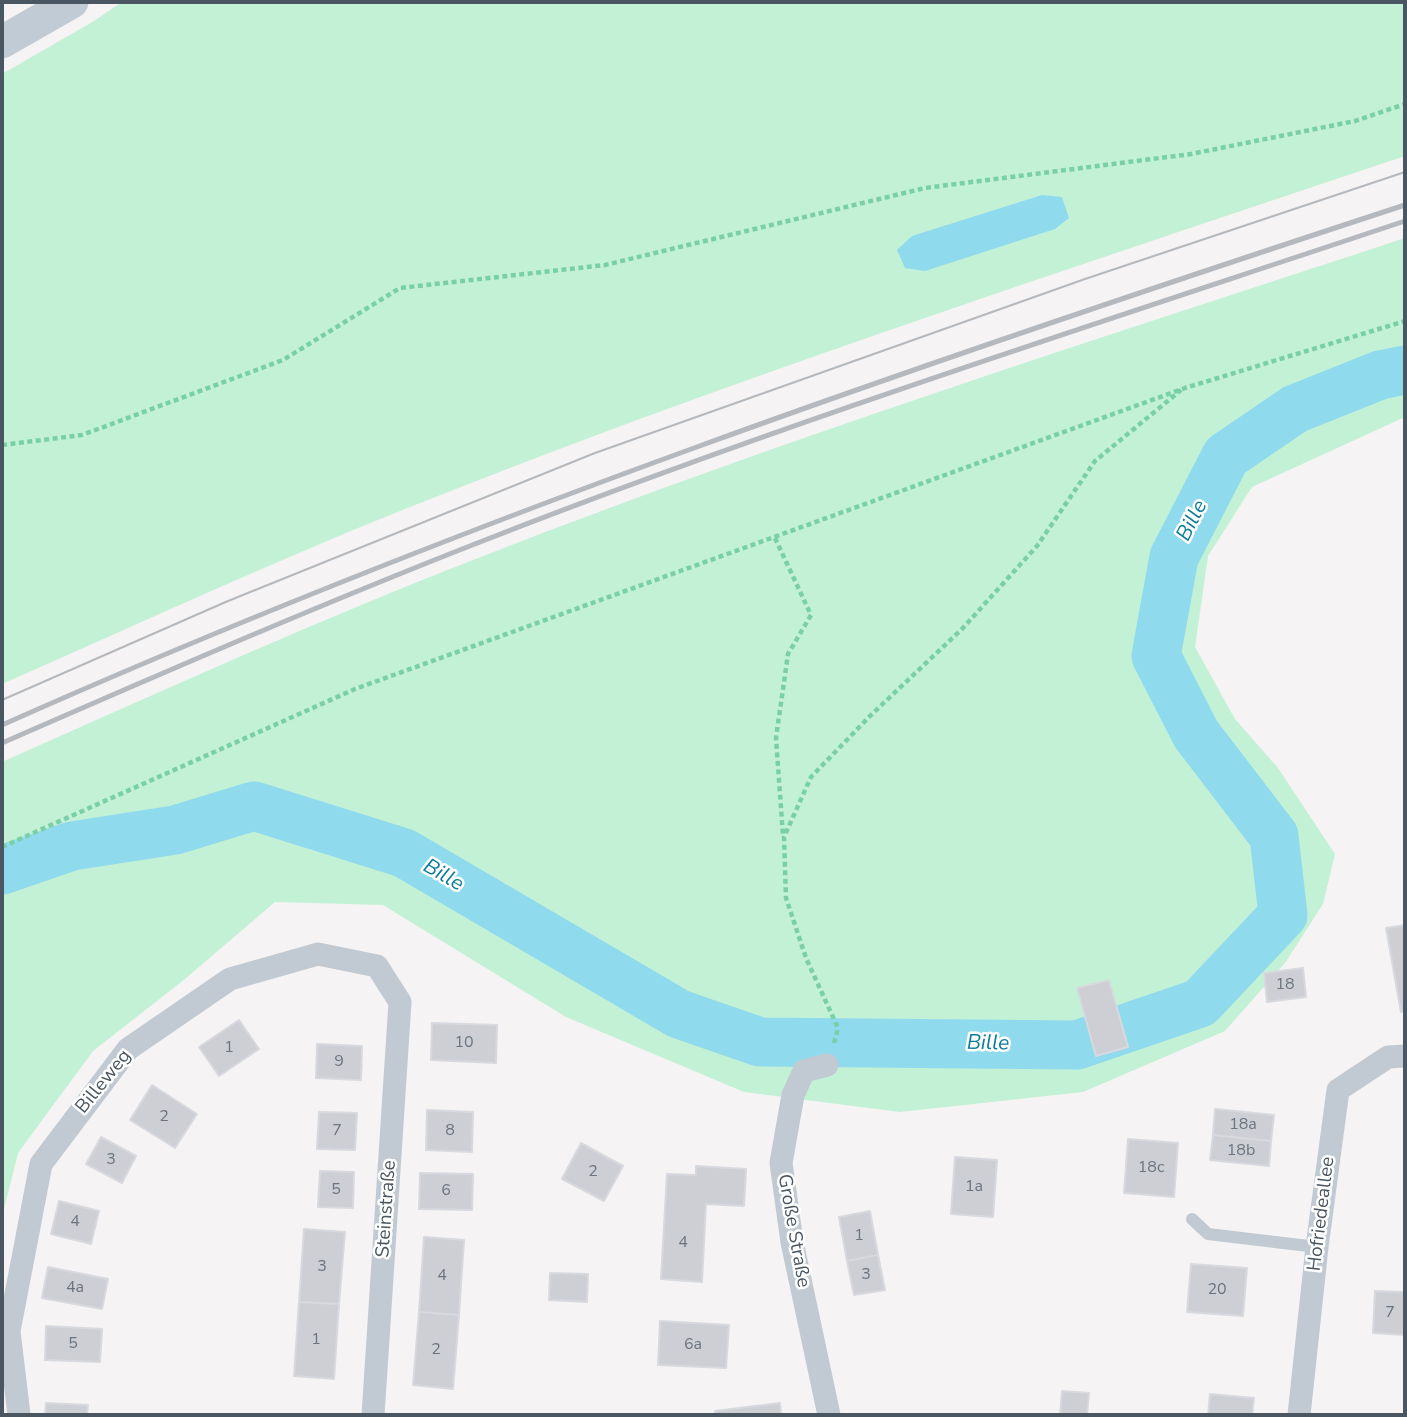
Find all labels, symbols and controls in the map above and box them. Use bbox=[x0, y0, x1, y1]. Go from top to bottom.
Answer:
water label: Bille bbox=[1172, 496, 1214, 546]
water label: Bille bbox=[418, 854, 468, 898]
house number: 18 bbox=[1275, 975, 1295, 995]
water label: Bille bbox=[966, 1031, 1010, 1057]
house number: 10 bbox=[454, 1033, 474, 1053]
house number: 1 bbox=[224, 1038, 234, 1058]
street label: Billeweg bbox=[71, 1045, 137, 1119]
house number: 9 bbox=[334, 1052, 344, 1072]
house number: 2 bbox=[159, 1107, 169, 1127]
house number: 18a bbox=[1229, 1115, 1257, 1135]
house number: 7 bbox=[332, 1121, 342, 1141]
house number: 8 bbox=[445, 1121, 455, 1141]
house number: 18b bbox=[1227, 1141, 1255, 1161]
house number: 3 bbox=[106, 1150, 116, 1170]
street label: Hofriedeallee bbox=[1304, 1155, 1340, 1273]
house number: 18c bbox=[1138, 1158, 1164, 1178]
street label: Steinstraße bbox=[372, 1159, 402, 1259]
house number: 2 bbox=[588, 1162, 598, 1182]
street label: Große Straße bbox=[772, 1173, 814, 1289]
house number: 1a bbox=[965, 1177, 983, 1197]
house number: 5 bbox=[331, 1180, 341, 1200]
house number: 6 bbox=[441, 1181, 451, 1201]
house number: 4 bbox=[70, 1212, 80, 1232]
house number: 1 bbox=[854, 1226, 864, 1246]
house number: 4 bbox=[678, 1233, 688, 1253]
house number: 3 bbox=[317, 1257, 327, 1277]
house number: 3 bbox=[861, 1265, 871, 1285]
house number: 4 bbox=[437, 1266, 447, 1286]
house number: 4a bbox=[66, 1278, 84, 1298]
house number: 20 bbox=[1207, 1280, 1227, 1300]
house number: 7 bbox=[1385, 1303, 1395, 1323]
house number: 1 bbox=[311, 1330, 321, 1350]
house number: 5 bbox=[68, 1334, 78, 1354]
house number: 6a bbox=[684, 1335, 702, 1355]
house number: 2 bbox=[431, 1340, 441, 1360]

